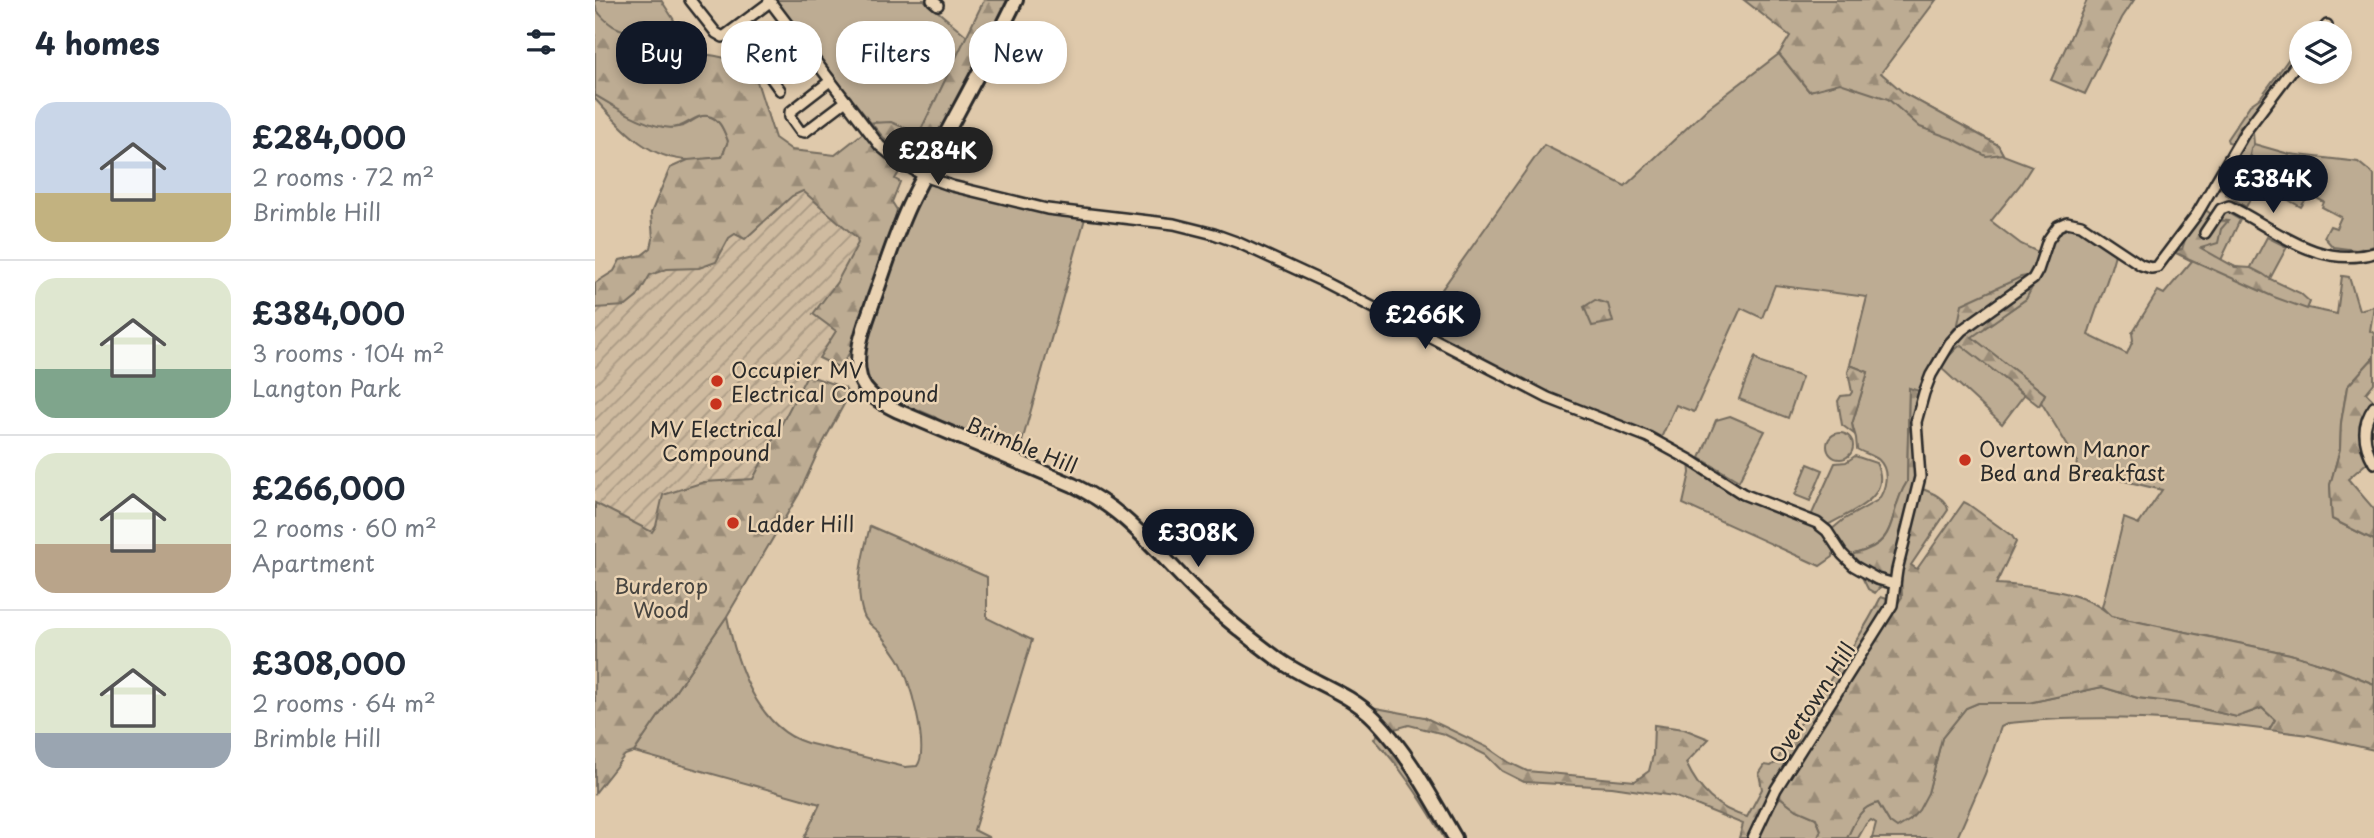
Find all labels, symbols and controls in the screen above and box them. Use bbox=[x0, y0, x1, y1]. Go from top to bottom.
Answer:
text: 4 homes bbox=[35, 20, 160, 65]
chip: Buy bbox=[616, 21, 707, 84]
chip: Rent bbox=[721, 21, 822, 84]
chip: Filters bbox=[836, 21, 955, 84]
chip: New bbox=[969, 21, 1067, 84]
map controls bbox=[2289, 21, 2352, 84]
button: layers bbox=[2289, 21, 2352, 84]
icon: filters bbox=[522, 23, 560, 61]
text: £284,000 bbox=[252, 114, 406, 159]
pin: £284K bbox=[889, 128, 987, 187]
icon: home bbox=[91, 130, 175, 214]
text: £284K bbox=[899, 132, 977, 167]
pin: £384K bbox=[2224, 156, 2322, 215]
text: 2 rooms · 72 m² bbox=[252, 159, 434, 194]
text: £384K bbox=[2234, 160, 2312, 195]
text: Brimble Hill bbox=[252, 194, 381, 229]
text: £384,000 bbox=[252, 290, 405, 335]
pin: £266K bbox=[1376, 292, 1474, 351]
text: £266K bbox=[1386, 296, 1464, 331]
icon: home bbox=[91, 306, 175, 390]
text: 3 rooms · 104 m² bbox=[252, 335, 445, 370]
place label: Occupier MV Electrical Compound bbox=[731, 353, 939, 409]
text: Langton Park bbox=[252, 370, 401, 405]
marker: Occupier MV Electrical Compound bbox=[709, 373, 725, 389]
marker: MV Electrical Compound bbox=[708, 396, 724, 412]
street label: Brimble Hill bbox=[961, 407, 1083, 481]
place label: MV Electrical Compound bbox=[650, 412, 782, 468]
place label: Overtown Manor Bed and Breakfast bbox=[1979, 432, 2165, 488]
marker: Overtown Manor Bed and Breakfast bbox=[1957, 452, 1973, 468]
text: £266,000 bbox=[252, 465, 405, 510]
icon: home bbox=[91, 481, 175, 565]
place label: Ladder Hill bbox=[747, 507, 854, 539]
text: 2 rooms · 60 m² bbox=[252, 510, 437, 545]
pin: £308K bbox=[1149, 510, 1247, 569]
text: £308K bbox=[1158, 514, 1238, 549]
marker: Ladder Hill bbox=[725, 515, 741, 531]
text: Apartment bbox=[252, 545, 375, 580]
park label: Burderop Wood bbox=[614, 569, 708, 625]
street label: Overtown Hill bbox=[1760, 635, 1862, 769]
text: £308,000 bbox=[252, 640, 406, 685]
icon: home bbox=[91, 656, 175, 740]
text: 2 rooms · 64 m² bbox=[252, 685, 436, 720]
text: Brimble Hill bbox=[252, 720, 381, 755]

